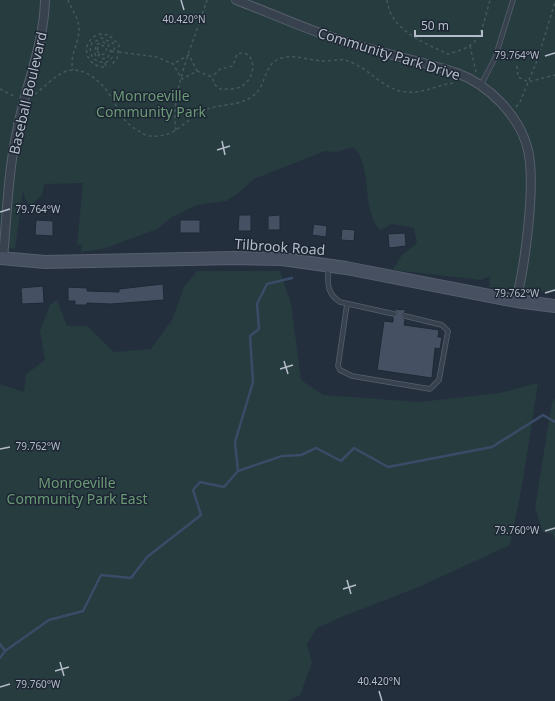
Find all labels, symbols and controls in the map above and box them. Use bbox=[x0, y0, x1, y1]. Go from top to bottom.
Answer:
text: 40.420°N bbox=[162, 12, 206, 26]
scale bar bbox=[415, 12, 482, 38]
text: 50 m bbox=[421, 17, 449, 34]
street label: Community Park Drive bbox=[316, 23, 463, 84]
street label: Baseball Boulevard bbox=[4, 30, 51, 156]
text: 79.764°W bbox=[495, 48, 540, 62]
park label: Monroeville Community Park bbox=[96, 86, 206, 121]
text: 79.764°W bbox=[16, 202, 61, 216]
street label: Tilbrook Road bbox=[234, 234, 326, 259]
text: 79.762°W bbox=[495, 286, 540, 300]
text: 79.762°W bbox=[16, 439, 61, 453]
park label: Monroeville Community Park East bbox=[7, 473, 147, 508]
text: 79.760°W bbox=[495, 523, 540, 537]
text: 40.420°N bbox=[357, 674, 401, 688]
text: 79.760°W bbox=[16, 677, 61, 691]

